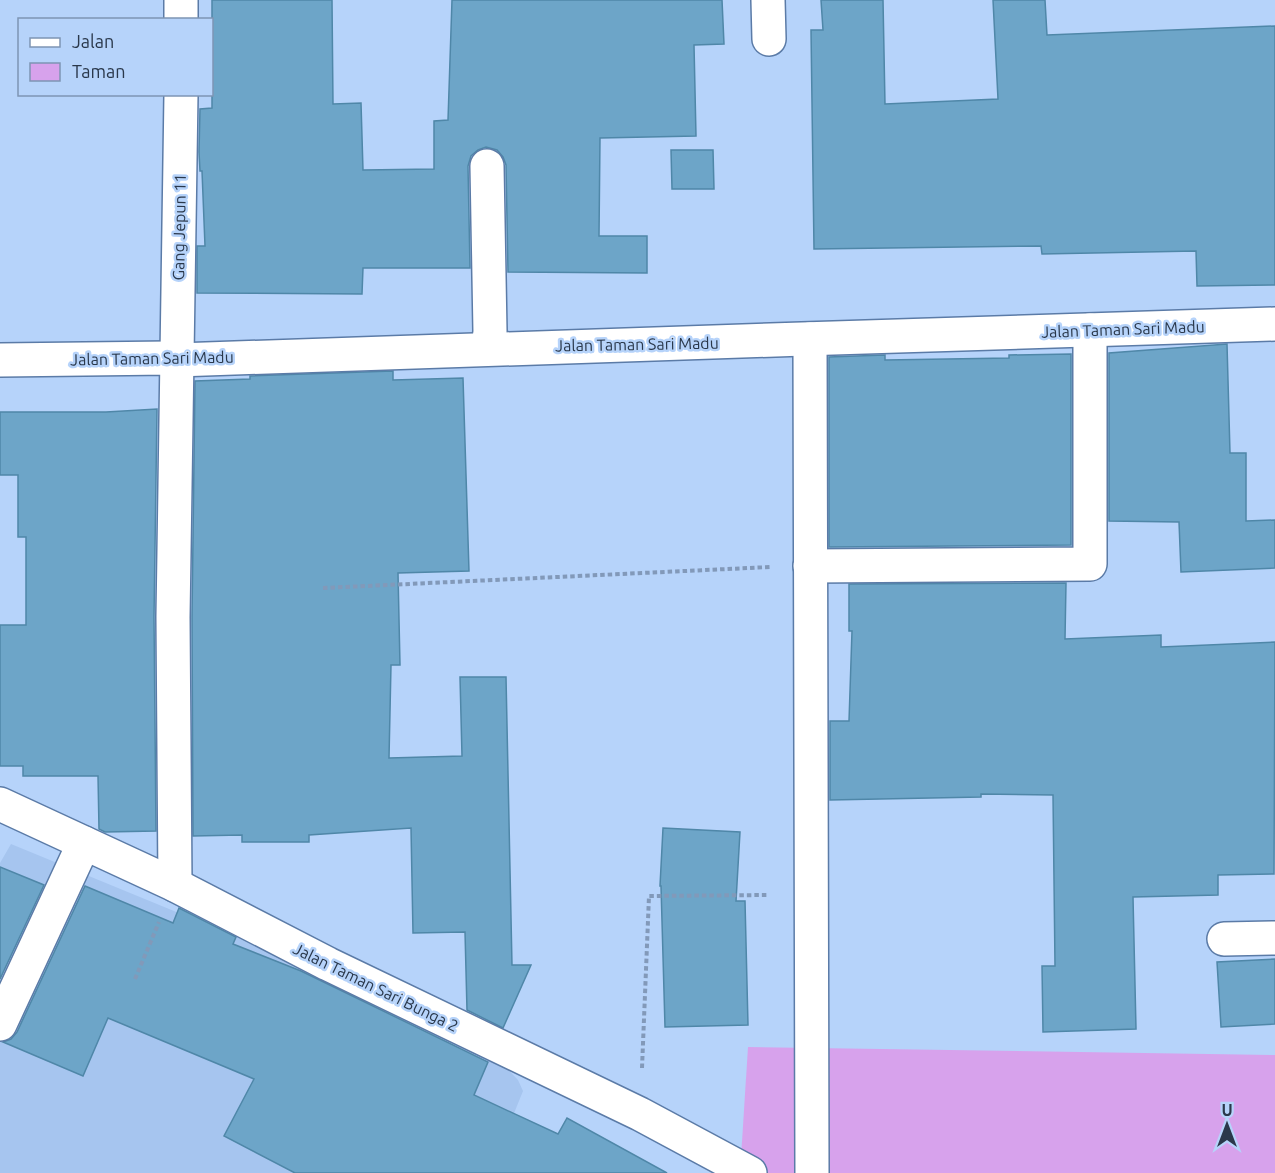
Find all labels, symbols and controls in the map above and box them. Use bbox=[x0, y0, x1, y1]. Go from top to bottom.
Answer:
legend bbox=[18, 18, 213, 96]
text: Jalan bbox=[72, 31, 114, 51]
text: Taman bbox=[72, 61, 126, 81]
street label: Gang Jepun 11 bbox=[169, 173, 189, 281]
street label: Jalan Taman Sari Madu bbox=[1041, 317, 1205, 341]
street label: Jalan Taman Sari Madu bbox=[555, 334, 719, 354]
street label: Jalan Taman Sari Madu bbox=[70, 348, 234, 368]
street label: Jalan Taman Sari Bunga 2 bbox=[291, 939, 461, 1035]
north arrow bbox=[1197, 1095, 1257, 1155]
text: U bbox=[1221, 1101, 1233, 1119]

